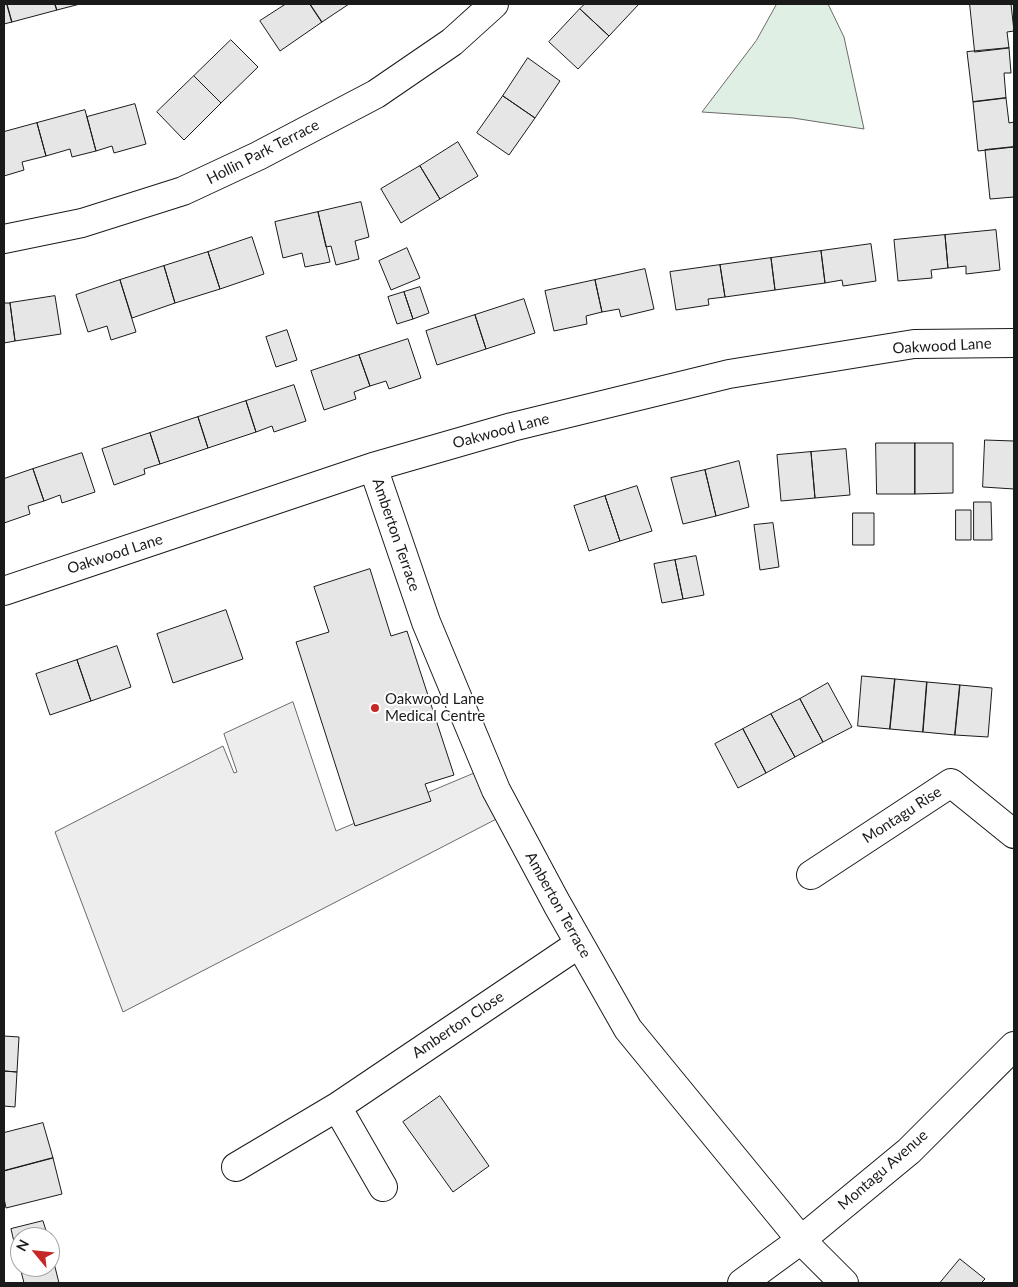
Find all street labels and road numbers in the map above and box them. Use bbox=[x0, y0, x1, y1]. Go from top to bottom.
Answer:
street label: Hollin Park Terrace bbox=[204, 116, 322, 188]
street label: Oakwood Lane bbox=[892, 334, 992, 358]
street label: Oakwood Lane bbox=[451, 409, 551, 453]
street label: Amberton Terrace bbox=[368, 476, 424, 594]
street label: Oakwood Lane bbox=[65, 530, 165, 578]
street label: Montagu Rise bbox=[859, 783, 945, 847]
street label: Amberton Terrace bbox=[521, 849, 595, 961]
street label: Amberton Close bbox=[409, 988, 507, 1062]
street label: Montagu Avenue bbox=[834, 1126, 932, 1214]

